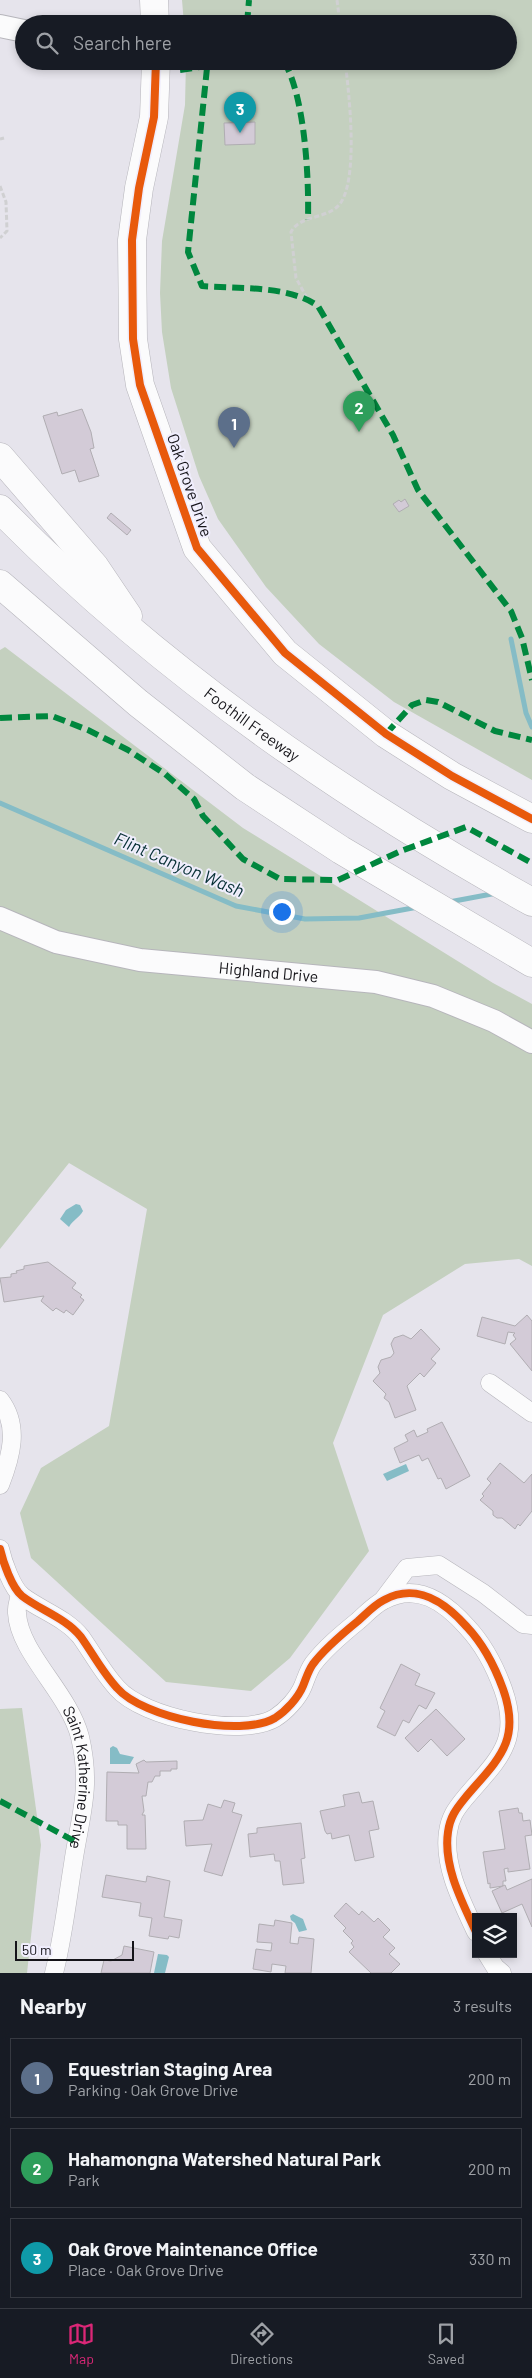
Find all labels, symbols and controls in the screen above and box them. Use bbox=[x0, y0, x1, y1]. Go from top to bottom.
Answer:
search box bbox=[15, 15, 517, 70]
icon: search bbox=[33, 29, 61, 57]
text: Search here bbox=[73, 31, 172, 54]
pin: 3 bbox=[224, 92, 256, 133]
pin: 2 bbox=[343, 391, 375, 432]
pin: 1 bbox=[218, 407, 250, 448]
street label: Oak Grove Drive bbox=[164, 431, 217, 539]
street label: Foothill Freeway bbox=[201, 683, 304, 765]
water label: Flint Canyon Wash bbox=[111, 827, 248, 901]
your location bbox=[269, 899, 295, 925]
street label: Highland Drive bbox=[218, 957, 319, 986]
street label: Saint Katherine Drive bbox=[59, 1702, 95, 1851]
map controls bbox=[472, 1913, 517, 1958]
button: layers bbox=[472, 1913, 517, 1958]
scale bar bbox=[15, 1938, 134, 1961]
text: 50 m bbox=[22, 1941, 51, 1958]
text: Nearby bbox=[20, 1993, 86, 2018]
text: 3 results bbox=[453, 1996, 512, 2015]
text: Equestrian Staging Area bbox=[68, 2057, 272, 2080]
text: 1 bbox=[34, 2069, 40, 2088]
text: 200 m bbox=[468, 2069, 511, 2088]
text: Parking · Oak Grove Drive bbox=[68, 2080, 238, 2099]
text: Hahamongna Watershed Natural Park bbox=[68, 2147, 381, 2170]
text: 2 bbox=[33, 2159, 41, 2178]
text: 200 m bbox=[468, 2159, 511, 2178]
text: Park bbox=[68, 2170, 99, 2189]
text: Oak Grove Maintenance Office bbox=[68, 2237, 318, 2260]
text: 3 bbox=[33, 2249, 41, 2268]
text: 330 m bbox=[469, 2249, 511, 2268]
text: Place · Oak Grove Drive bbox=[68, 2260, 224, 2279]
tab: Map bbox=[67, 2320, 95, 2367]
tab: Directions bbox=[230, 2320, 293, 2367]
tab: Saved bbox=[428, 2320, 465, 2367]

